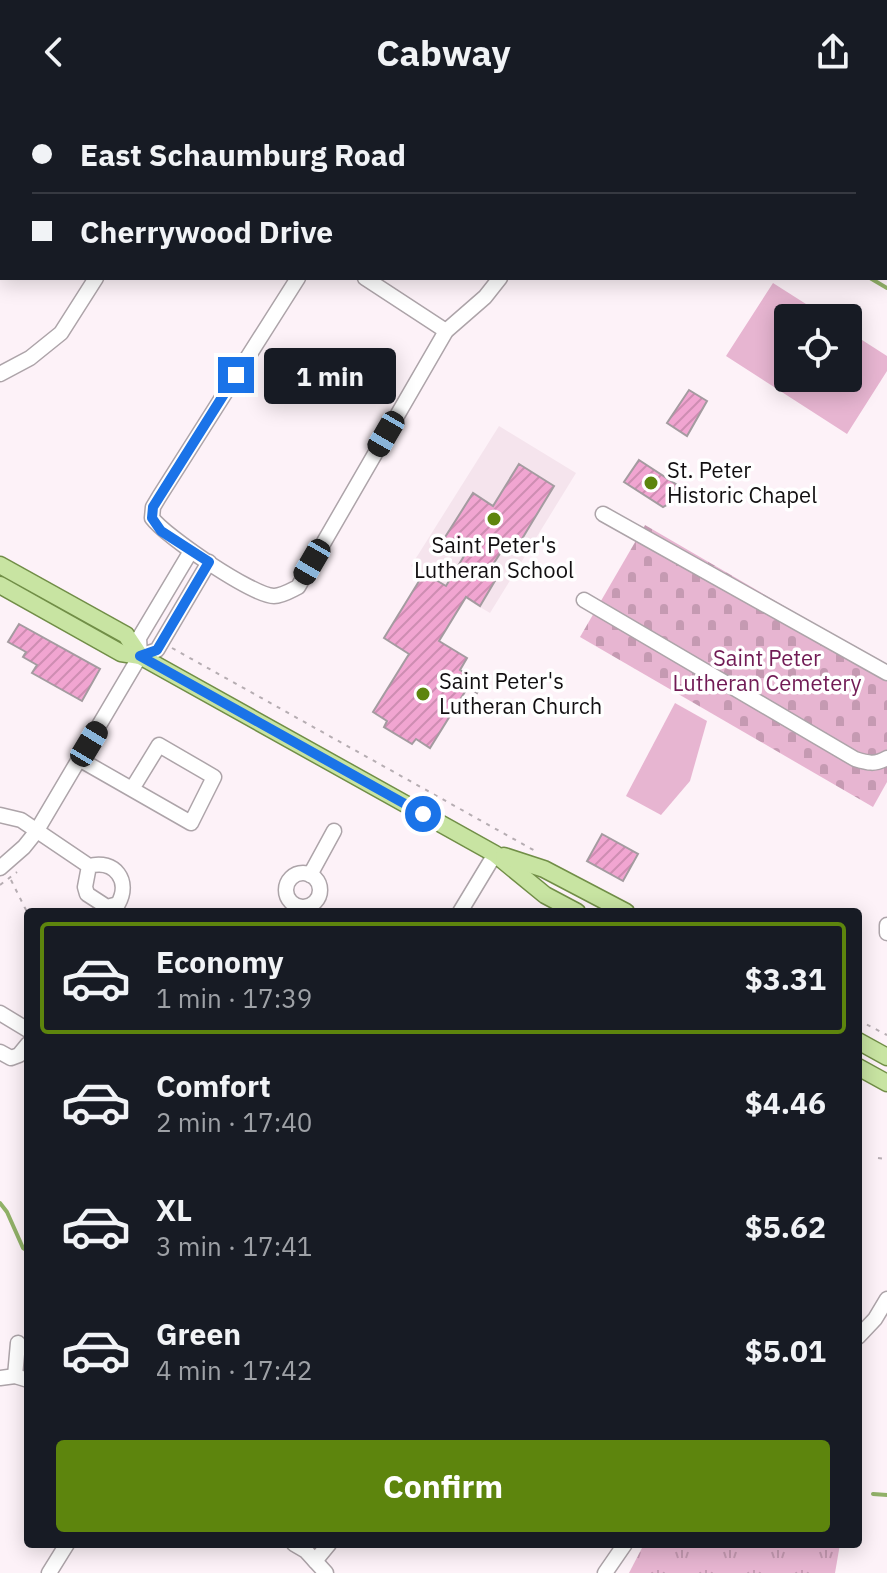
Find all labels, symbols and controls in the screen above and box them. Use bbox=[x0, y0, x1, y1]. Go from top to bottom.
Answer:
text: Cabway bbox=[376, 29, 511, 76]
icon: back bbox=[32, 30, 76, 74]
icon: share bbox=[811, 30, 855, 74]
text: East Schaumburg Road bbox=[80, 135, 406, 174]
text: Cherrywood Drive bbox=[80, 212, 333, 251]
map controls bbox=[774, 304, 862, 392]
button: locate bbox=[774, 304, 862, 392]
callout: 1 min bbox=[264, 347, 396, 403]
route end bbox=[218, 357, 254, 393]
text: 1 min bbox=[296, 359, 364, 393]
car bbox=[364, 407, 408, 461]
place label: St. Peter Historic Chapel bbox=[667, 455, 817, 509]
marker: St. Peter Historic Chapel bbox=[642, 474, 660, 492]
marker: Saint Peter's Lutheran School bbox=[485, 510, 503, 528]
place label: Saint Peter's Lutheran School bbox=[414, 530, 574, 584]
car bbox=[290, 535, 334, 589]
park label: Saint Peter Lutheran Cemetery bbox=[672, 643, 862, 697]
place label: Saint Peter's Lutheran Church bbox=[439, 666, 602, 720]
marker: Saint Peter's Lutheran Church bbox=[414, 685, 432, 703]
car bbox=[66, 717, 112, 771]
route start bbox=[405, 796, 441, 832]
icon: car bbox=[60, 942, 132, 1014]
text: Economy bbox=[156, 942, 284, 981]
text: $3.31 bbox=[745, 959, 826, 998]
text: 1 min · 17:39 bbox=[156, 981, 312, 1015]
icon: car bbox=[60, 1066, 132, 1138]
text: Comfort bbox=[156, 1066, 271, 1105]
text: $4.46 bbox=[745, 1083, 826, 1122]
text: 2 min · 17:40 bbox=[156, 1105, 312, 1139]
icon: car bbox=[60, 1190, 132, 1262]
text: XL bbox=[156, 1190, 192, 1229]
text: $5.62 bbox=[745, 1207, 826, 1246]
text: 3 min · 17:41 bbox=[156, 1229, 312, 1263]
icon: car bbox=[60, 1314, 132, 1386]
text: Green bbox=[156, 1314, 241, 1353]
text: $5.01 bbox=[745, 1331, 826, 1370]
text: 4 min · 17:42 bbox=[156, 1353, 312, 1387]
button: Confirm bbox=[56, 1440, 830, 1532]

